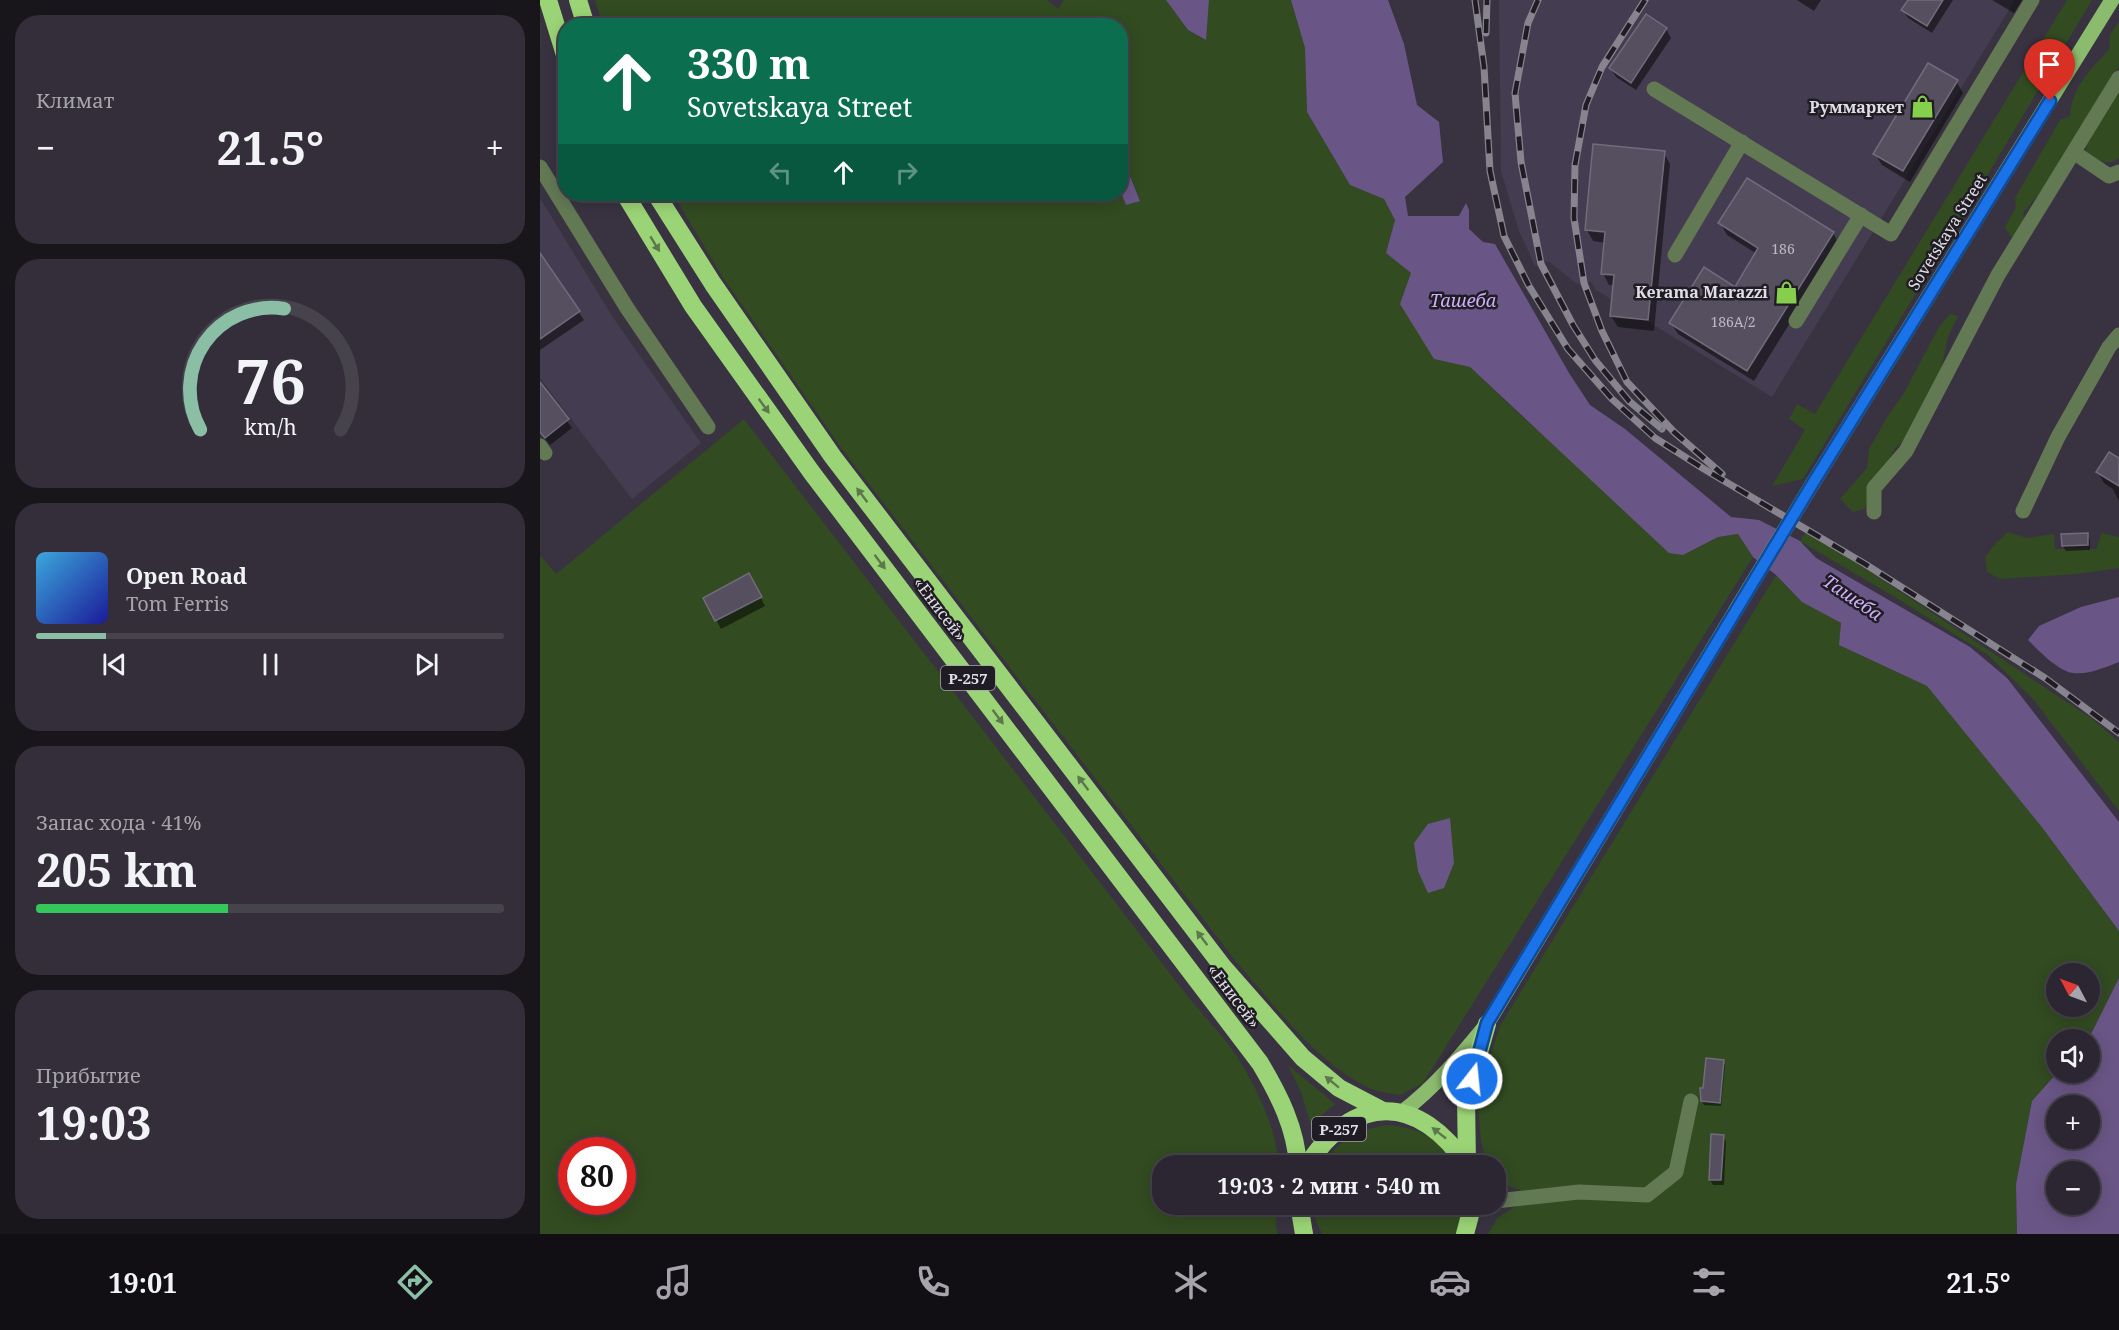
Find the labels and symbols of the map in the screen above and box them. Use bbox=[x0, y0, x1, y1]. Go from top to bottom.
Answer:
pin bbox=[2024, 39, 2075, 101]
shop icon: Руммаркет bbox=[1909, 94, 1935, 120]
place label: Руммаркет bbox=[1809, 96, 1904, 118]
street label: Sovetskaya Street bbox=[1902, 169, 1992, 294]
one-way arrow bbox=[649, 236, 660, 252]
house number: 186 bbox=[1771, 239, 1795, 258]
shop icon: Kerama Marazzi bbox=[1773, 279, 1799, 305]
place label: Kerama Marazzi bbox=[1635, 281, 1768, 303]
water label: Ташеба bbox=[1430, 288, 1496, 312]
house number: 186А/2 bbox=[1710, 312, 1756, 331]
one-way arrow bbox=[758, 397, 770, 413]
one-way arrow bbox=[857, 488, 869, 503]
one-way arrow bbox=[873, 555, 885, 570]
water label: Ташеба bbox=[1819, 568, 1887, 626]
street label: «Енисей» bbox=[909, 572, 971, 646]
road number: Р-257 bbox=[941, 666, 995, 690]
one-way arrow bbox=[992, 709, 1004, 725]
one-way arrow bbox=[1078, 776, 1090, 791]
one-way arrow bbox=[1196, 931, 1208, 946]
street label: «Енисей» bbox=[1203, 959, 1265, 1033]
north arrow bbox=[2046, 963, 2100, 1017]
position arrow bbox=[1440, 1047, 1504, 1111]
one-way arrow bbox=[1324, 1076, 1340, 1089]
road number: Р-257 bbox=[1312, 1117, 1366, 1141]
one-way arrow bbox=[1431, 1126, 1447, 1139]
speed limit sign: 80 bbox=[558, 1137, 636, 1215]

